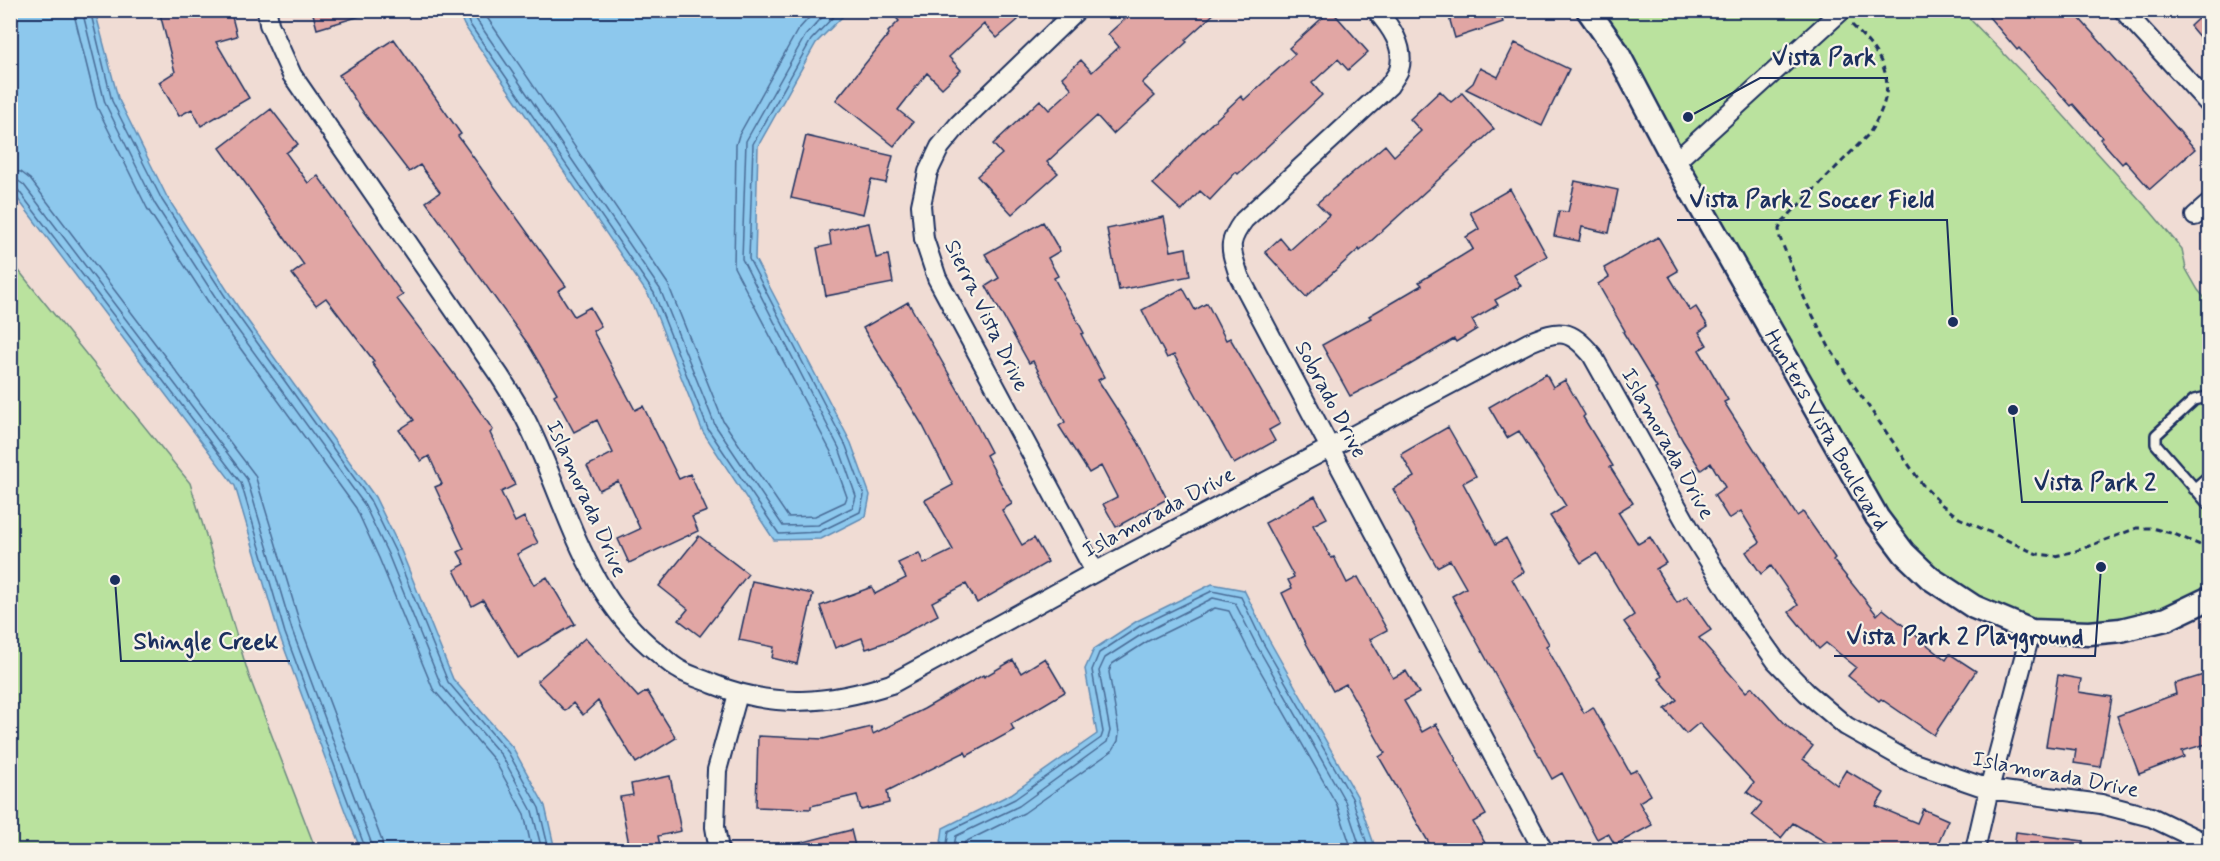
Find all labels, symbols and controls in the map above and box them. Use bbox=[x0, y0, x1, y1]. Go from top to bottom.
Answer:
callout: Vista Park bbox=[1760, 36, 1888, 78]
text: Vista Park bbox=[1772, 43, 1876, 74]
callout: Vista Park 2 Soccer Field bbox=[1677, 178, 1947, 220]
text: Vista Park 2 Soccer Field bbox=[1689, 185, 1935, 216]
street label: Sierra Vista Drive bbox=[937, 236, 1035, 396]
street label: Hunters Vista Boulevard bbox=[1757, 325, 1894, 537]
street label: Sobrado Drive bbox=[1288, 337, 1373, 463]
street label: Islamorada Drive bbox=[1614, 363, 1720, 525]
street label: Islamorada Drive bbox=[539, 416, 633, 582]
callout: Vista Park 2 bbox=[2022, 460, 2168, 502]
street label: Islamorada Drive bbox=[1078, 461, 1240, 565]
text: Vista Park 2 bbox=[2034, 468, 2156, 499]
callout: Vista Park 2 Playground bbox=[1834, 614, 2095, 656]
callout: Shingle Creek bbox=[121, 619, 290, 661]
text: Vista Park 2 Playground bbox=[1846, 622, 2084, 654]
text: Shingle Creek bbox=[134, 627, 279, 659]
street label: Islamorada Drive bbox=[1970, 745, 2141, 805]

